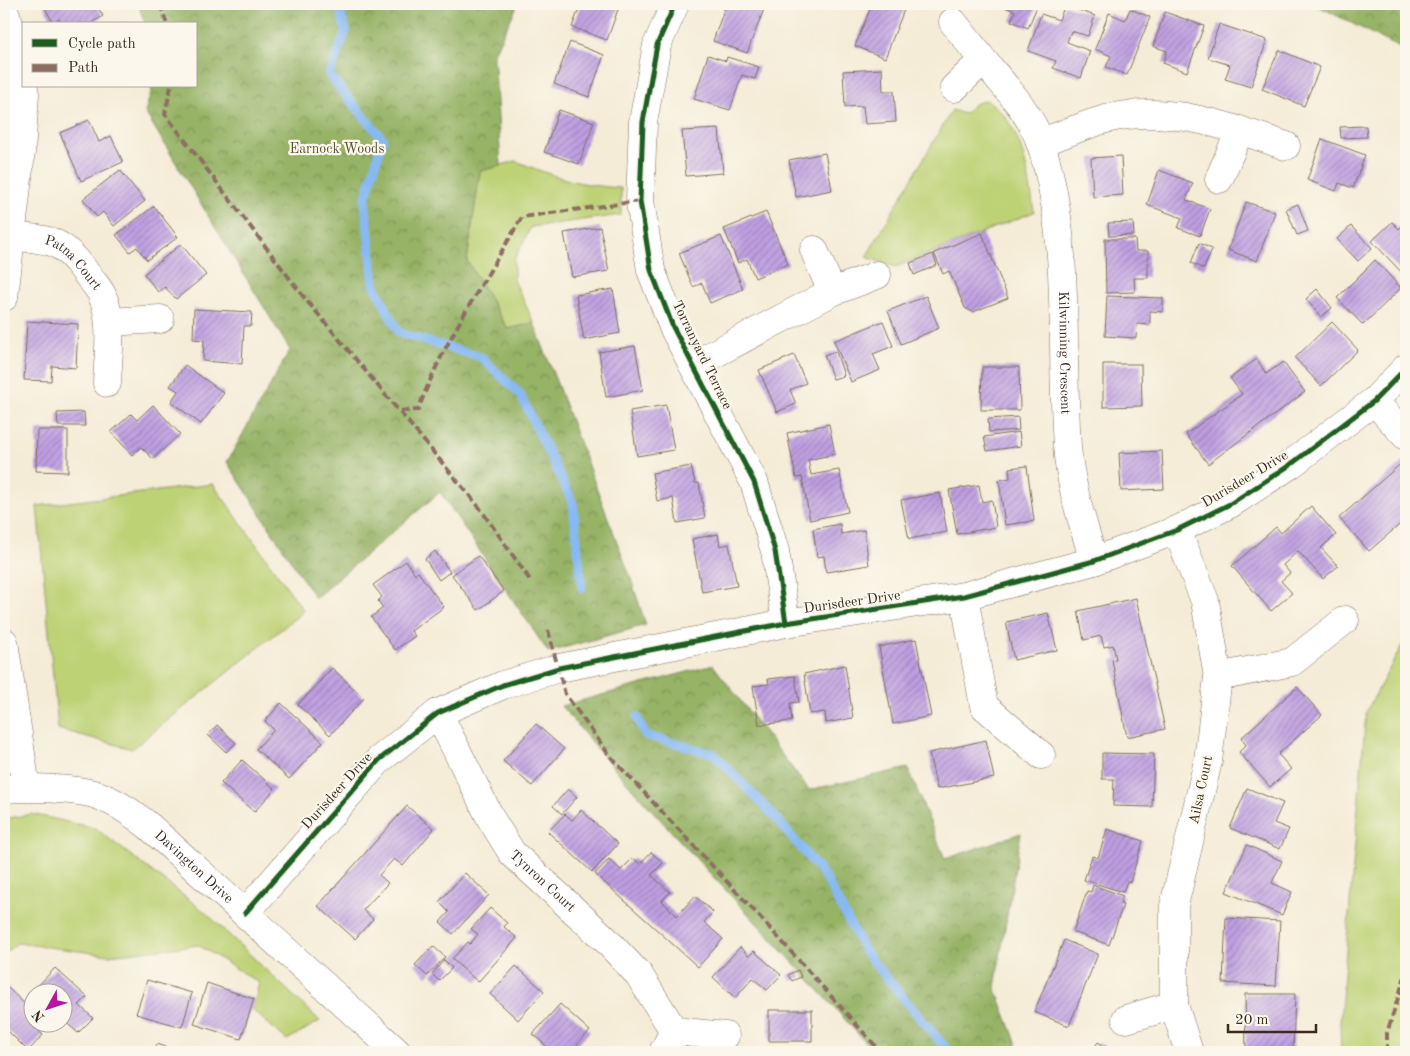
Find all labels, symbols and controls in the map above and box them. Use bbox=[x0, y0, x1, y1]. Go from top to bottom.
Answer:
legend bbox=[22, 22, 198, 88]
text: Cycle path bbox=[68, 37, 136, 52]
text: Path bbox=[68, 61, 98, 76]
park label: Earnock Woods bbox=[289, 142, 385, 156]
street label: Patna Court bbox=[43, 233, 104, 293]
street label: Kilwinning Crescent bbox=[1056, 291, 1072, 415]
street label: Torranyard Terrace bbox=[670, 298, 734, 412]
street label: Durisdeer Drive bbox=[1200, 448, 1290, 510]
street label: Durisdeer Drive bbox=[803, 588, 901, 616]
street label: Durisdeer Drive bbox=[299, 750, 375, 832]
street label: Ailsa Court bbox=[1187, 754, 1215, 825]
street label: Davington Drive bbox=[152, 828, 236, 906]
street label: Tynron Court bbox=[507, 848, 578, 915]
north arrow bbox=[22, 984, 72, 1034]
scale bar bbox=[1228, 1001, 1315, 1033]
text: N bbox=[30, 1007, 48, 1024]
text: 20 m bbox=[1235, 1013, 1269, 1028]

